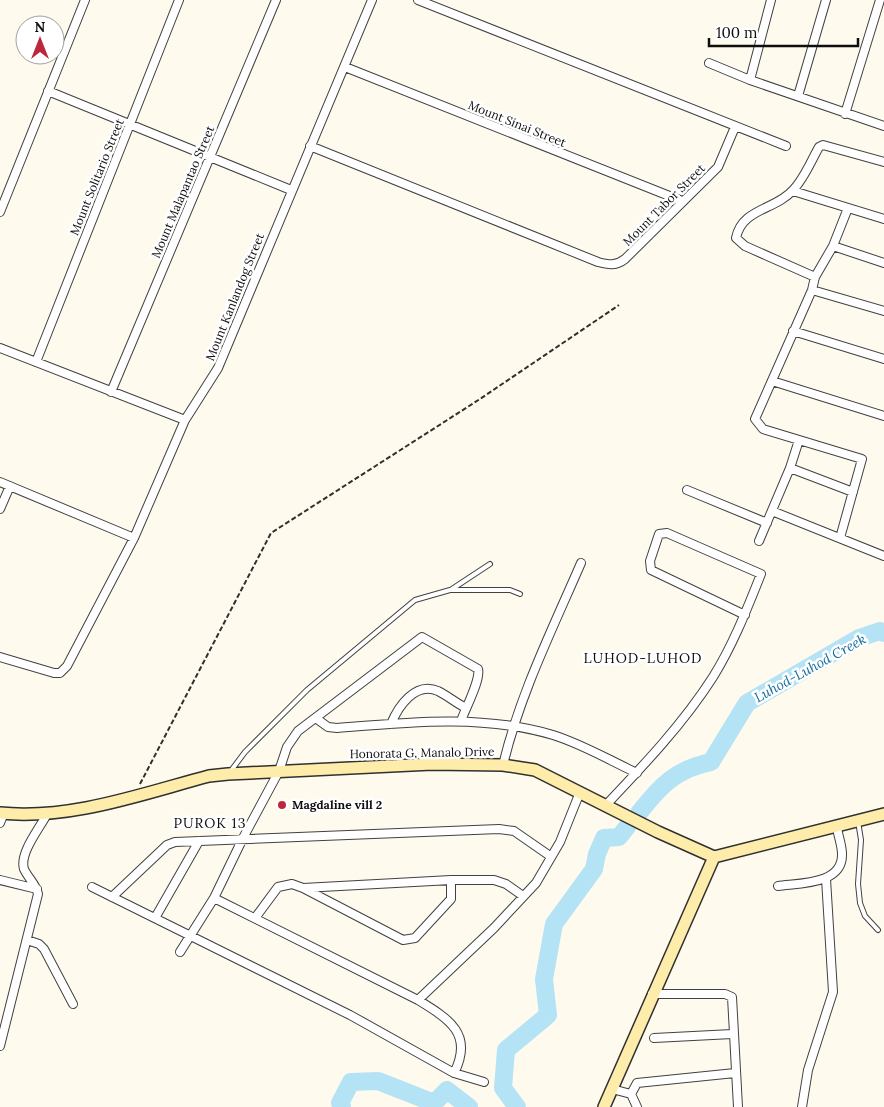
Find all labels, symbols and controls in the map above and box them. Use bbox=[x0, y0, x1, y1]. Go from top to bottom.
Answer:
north arrow bbox=[15, 15, 65, 65]
scale bar bbox=[709, 15, 858, 47]
text: N bbox=[35, 18, 46, 36]
text: 100 m bbox=[716, 23, 757, 42]
street label: Mount Sinai Street bbox=[466, 97, 569, 150]
street label: Mount Solitario Street bbox=[66, 116, 127, 237]
street label: Mount Malapantao Street bbox=[148, 123, 217, 260]
street label: Mount Tabor Street bbox=[619, 160, 708, 249]
street label: Mount Kanlandog Street bbox=[202, 230, 267, 363]
water label: Luhod-Luhod Creek bbox=[751, 630, 869, 706]
district label: LUHOD-LUHOD bbox=[584, 649, 702, 667]
street label: Honorata G. Manalo Drive bbox=[349, 744, 495, 761]
place label: Magdaline vill 2 bbox=[292, 797, 382, 812]
marker: Magdaline vill 2 bbox=[276, 799, 288, 811]
district label: PUROK 13 bbox=[174, 814, 246, 832]

